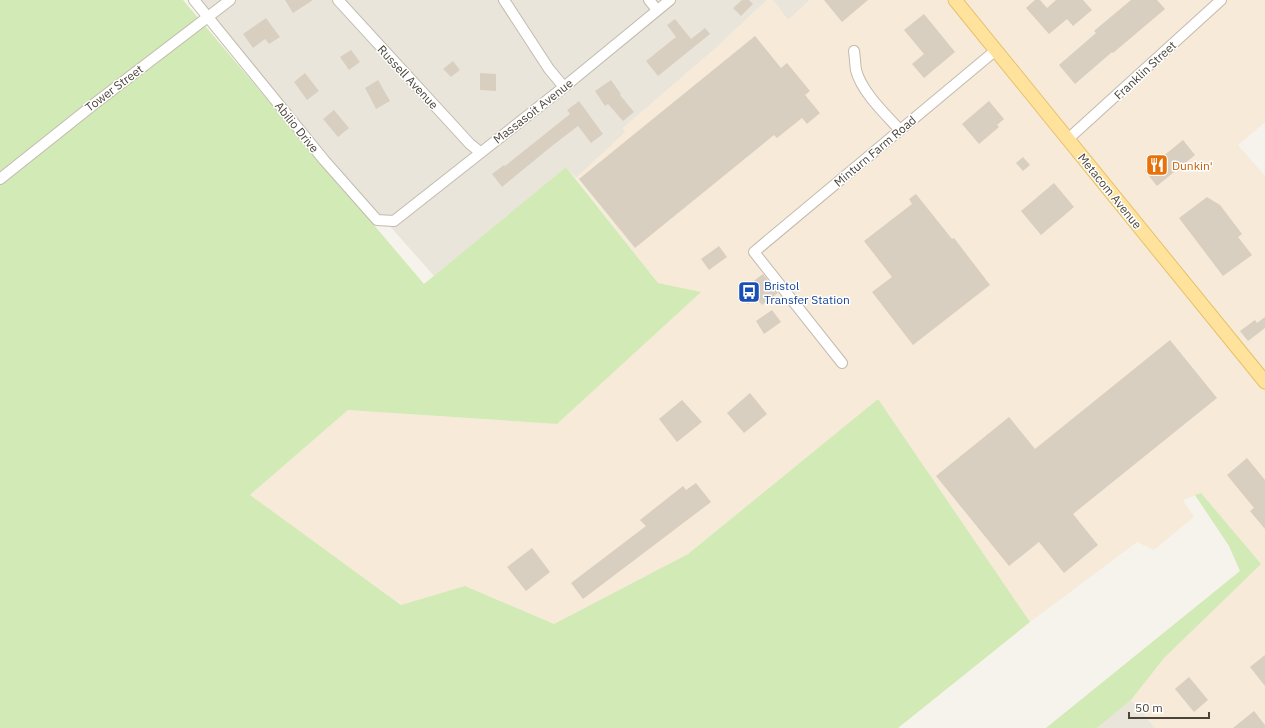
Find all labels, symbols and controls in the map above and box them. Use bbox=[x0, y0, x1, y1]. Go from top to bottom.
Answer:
street label: Franklin Street bbox=[1111, 38, 1179, 102]
street label: Russell Avenue bbox=[375, 42, 442, 112]
street label: Tower Street bbox=[82, 61, 146, 115]
street label: Massasoit Avenue bbox=[490, 75, 576, 147]
street label: Abilio Drive bbox=[272, 98, 322, 156]
street label: Minturn Farm Road bbox=[831, 112, 919, 190]
street label: Metacom Avenue bbox=[1075, 150, 1145, 232]
restaurant icon: Dunkin' bbox=[1144, 152, 1170, 178]
place label: Dunkin' bbox=[1172, 158, 1213, 173]
place label: Bristol Transfer Station bbox=[764, 278, 850, 307]
bus stop icon: Bristol Transfer Station bbox=[736, 279, 762, 305]
scale bar bbox=[1129, 694, 1209, 720]
text: 50 m bbox=[1135, 700, 1163, 715]

